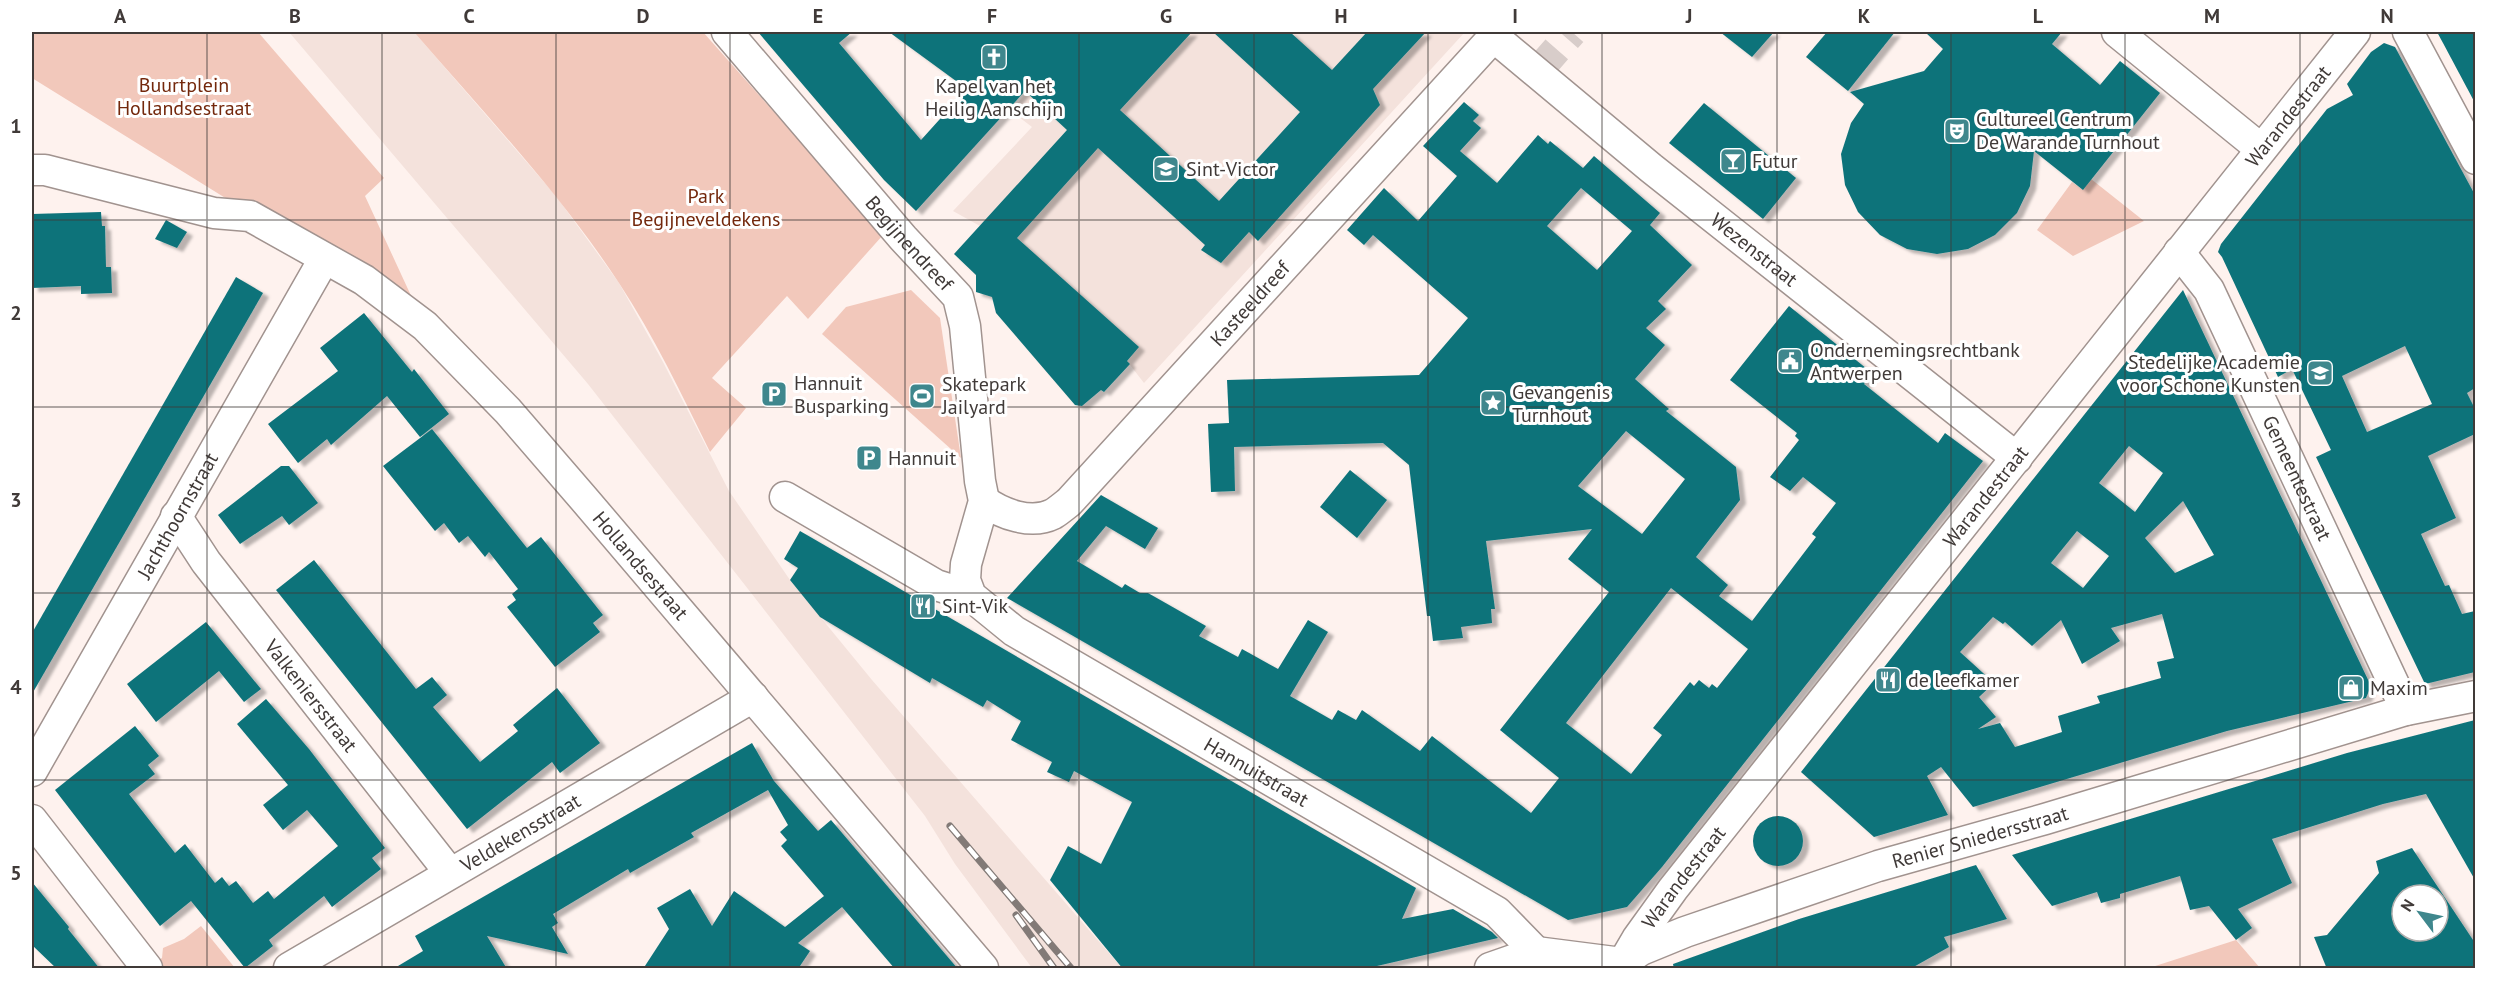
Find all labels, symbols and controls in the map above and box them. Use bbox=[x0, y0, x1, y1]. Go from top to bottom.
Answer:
text: A bbox=[114, 3, 127, 29]
text: B bbox=[289, 3, 301, 29]
text: C bbox=[463, 3, 475, 29]
text: D bbox=[637, 3, 650, 29]
text: E bbox=[813, 3, 823, 29]
text: F bbox=[987, 3, 997, 29]
text: G bbox=[1160, 3, 1172, 29]
text: H bbox=[1334, 3, 1348, 29]
text: I bbox=[1512, 3, 1518, 29]
text: J bbox=[1685, 3, 1692, 29]
text: K bbox=[1858, 3, 1871, 29]
text: L bbox=[2033, 3, 2044, 29]
text: M bbox=[2204, 3, 2220, 29]
text: N bbox=[2380, 3, 2394, 29]
church icon: Kapel van het Heilig Aanschijn bbox=[979, 42, 1009, 72]
street label: Warandestraat bbox=[2240, 60, 2337, 172]
park label: Buurtplein Hollandsestraat bbox=[117, 72, 252, 121]
place label: Kapel van het Heilig Aanschijn bbox=[925, 73, 1063, 122]
place label: Cultureel Centrum De Warande Turnhout bbox=[1976, 106, 2160, 155]
text: 1 bbox=[10, 113, 22, 139]
theatre icon: Cultureel Centrum De Warande Turnhout bbox=[1942, 116, 1972, 146]
bar icon: Futur bbox=[1718, 146, 1748, 176]
place label: Futur bbox=[1752, 148, 1798, 174]
school or university icon: Sint-Victor bbox=[1151, 154, 1181, 184]
place label: Sint-Victor bbox=[1186, 156, 1276, 182]
park label: Park Begijneveldekens bbox=[632, 183, 780, 232]
street label: Begijnendreef bbox=[860, 190, 960, 298]
street label: Wezenstraat bbox=[1705, 207, 1803, 292]
street label: Kasteeldreef bbox=[1204, 254, 1297, 352]
text: 2 bbox=[10, 300, 22, 326]
place label: Ondernemingsrechtbank Antwerpen bbox=[1810, 337, 2020, 386]
public building icon: Ondernemingsrechtbank Antwerpen bbox=[1775, 346, 1805, 376]
place label: Stedelijke Academie voor Schone Kunsten bbox=[2120, 349, 2300, 398]
school or university icon: Stedelijke Academie voor Schone Kunsten bbox=[2305, 358, 2335, 388]
place label: Hannuit Busparking bbox=[794, 370, 889, 419]
place label: Skatepark Jailyard bbox=[941, 371, 1026, 420]
parking icon: Hannuit Busparking bbox=[759, 379, 789, 409]
place label: Gevangenis Turnhout bbox=[1512, 379, 1610, 428]
sports icon: Skatepark Jailyard bbox=[907, 381, 937, 411]
place icon: Gevangenis Turnhout bbox=[1478, 388, 1508, 418]
street label: Gemeentestraat bbox=[2257, 411, 2338, 545]
street label: Warandestraat bbox=[1937, 440, 2034, 553]
parking icon: Hannuit bbox=[854, 443, 884, 473]
place label: Hannuit bbox=[888, 445, 956, 471]
street label: Jachthoornstraat bbox=[131, 448, 224, 584]
text: 3 bbox=[10, 487, 22, 513]
street label: Hollandsestraat bbox=[587, 506, 694, 625]
restaurant icon: Sint-Vik bbox=[908, 591, 938, 621]
place label: Sint-Vik bbox=[942, 593, 1008, 619]
street label: Valkeniersstraat bbox=[258, 633, 363, 758]
restaurant icon: de leefkamer bbox=[1873, 665, 1903, 695]
place label: de leefkamer bbox=[1908, 667, 2019, 693]
shop icon: Maxim bbox=[2336, 673, 2366, 703]
text: 4 bbox=[10, 674, 22, 700]
place label: Maxim bbox=[2370, 675, 2428, 701]
street label: Hannuitstraat bbox=[1199, 731, 1314, 813]
street label: Veldekensstraat bbox=[455, 788, 585, 879]
street label: Renier Sniedersstraat bbox=[1889, 800, 2071, 874]
street label: Warandestraat bbox=[1636, 820, 1731, 934]
text: 5 bbox=[10, 860, 22, 886]
north arrow bbox=[2390, 883, 2450, 943]
text: N bbox=[2396, 895, 2419, 915]

